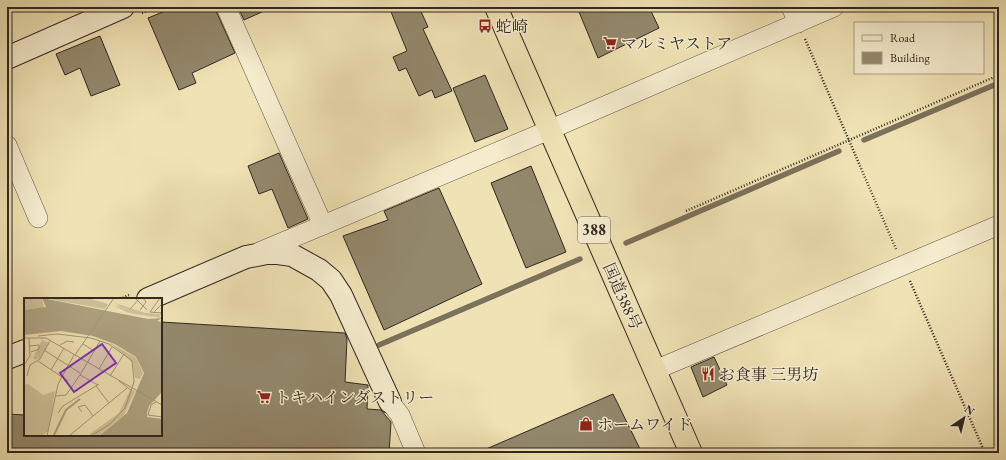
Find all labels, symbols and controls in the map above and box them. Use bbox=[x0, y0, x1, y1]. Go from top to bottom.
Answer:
place label: 蛇崎 bbox=[496, 16, 528, 37]
bus stop icon: 蛇崎 bbox=[477, 18, 493, 34]
legend bbox=[854, 22, 984, 74]
text: Road bbox=[890, 30, 916, 46]
place label: マルミヤストア bbox=[621, 33, 732, 54]
supermarket icon: マルミヤストア bbox=[602, 35, 618, 51]
text: Building bbox=[890, 50, 931, 66]
road number: 388 bbox=[578, 217, 610, 243]
street label: 国道388号 bbox=[599, 259, 647, 333]
inset map bbox=[24, 298, 162, 436]
place label: お食事 三男坊 bbox=[719, 364, 818, 385]
restaurant icon: お食事 三男坊 bbox=[700, 366, 716, 382]
place label: トキハインダストリー bbox=[275, 387, 434, 408]
supermarket icon: トキハインダストリー bbox=[256, 389, 272, 405]
north arrow bbox=[944, 398, 984, 438]
text: N bbox=[962, 402, 977, 418]
place label: ホームワイド bbox=[597, 414, 693, 435]
shop icon: ホームワイド bbox=[578, 416, 594, 432]

